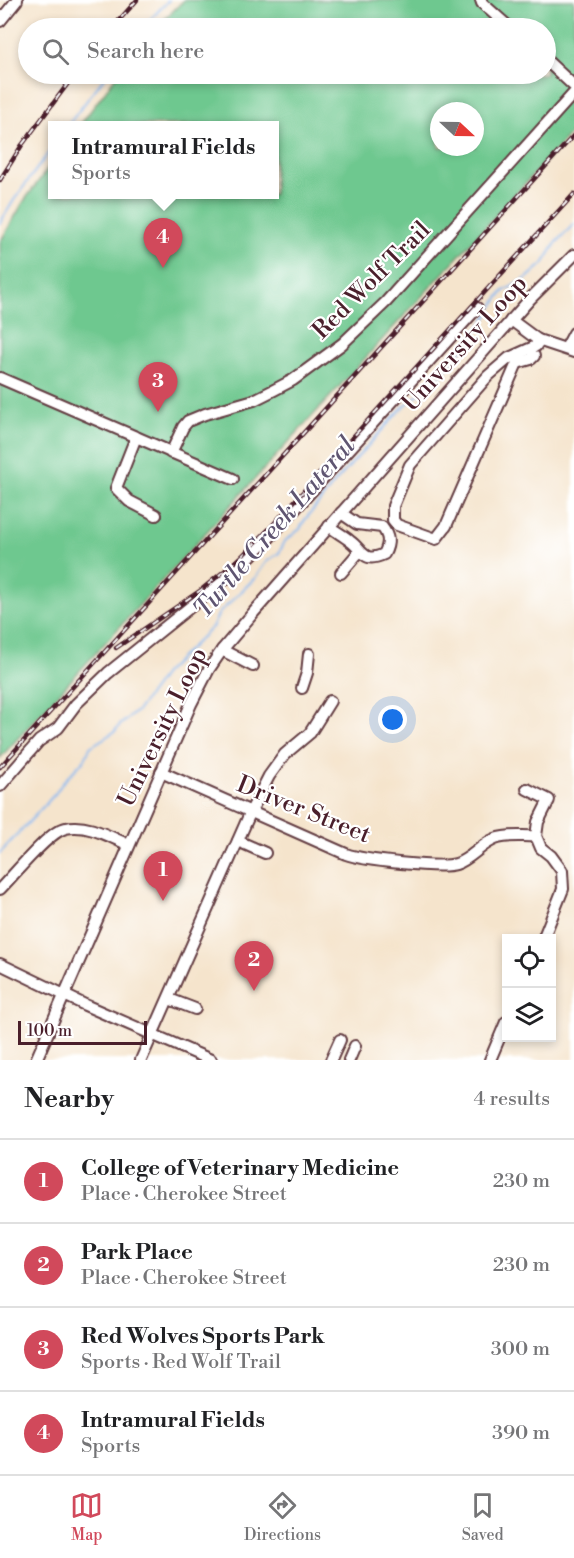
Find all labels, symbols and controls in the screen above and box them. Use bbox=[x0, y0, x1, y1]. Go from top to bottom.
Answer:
search box bbox=[18, 18, 556, 84]
icon: search bbox=[39, 35, 72, 68]
text: Search here bbox=[87, 38, 204, 65]
north arrow bbox=[430, 102, 484, 156]
popup bbox=[48, 121, 279, 199]
text: Intramural Fields bbox=[72, 134, 256, 161]
text: Sports bbox=[72, 161, 131, 186]
street label: Red Wolf Trail bbox=[306, 215, 437, 346]
pin: 4 bbox=[144, 218, 182, 268]
street label: University Loop bbox=[396, 269, 534, 418]
pin: 3 bbox=[138, 362, 178, 412]
water label: Turtle Creek Lateral bbox=[187, 430, 363, 625]
street label: University Loop bbox=[111, 643, 214, 812]
your location bbox=[378, 705, 407, 734]
street label: Driver Street bbox=[232, 769, 375, 851]
pin: 1 bbox=[144, 852, 182, 901]
map controls bbox=[502, 934, 556, 1042]
button: locate bbox=[502, 934, 556, 988]
pin: 2 bbox=[234, 942, 274, 991]
button: layers bbox=[502, 988, 556, 1042]
scale bar bbox=[18, 1018, 147, 1046]
text: 100 m bbox=[27, 1021, 72, 1041]
text: Nearby bbox=[24, 1083, 114, 1115]
text: 4 results bbox=[473, 1087, 550, 1112]
text: College of Veterinary Medicine bbox=[81, 1155, 399, 1182]
text: 1 bbox=[39, 1169, 48, 1194]
text: 230 m bbox=[493, 1169, 550, 1194]
text: Place · Cherokee Street bbox=[81, 1182, 287, 1207]
text: Park Place bbox=[81, 1239, 193, 1266]
text: 2 bbox=[37, 1253, 50, 1278]
text: 230 m bbox=[493, 1253, 550, 1278]
text: Place · Cherokee Street bbox=[81, 1266, 287, 1291]
text: Red Wolves Sports Park bbox=[81, 1323, 325, 1350]
text: 3 bbox=[37, 1337, 50, 1362]
text: 300 m bbox=[491, 1337, 550, 1362]
text: Sports · Red Wolf Trail bbox=[81, 1350, 281, 1375]
text: Intramural Fields bbox=[81, 1407, 265, 1434]
text: 4 bbox=[37, 1421, 50, 1446]
text: 390 m bbox=[492, 1421, 550, 1446]
text: Sports bbox=[81, 1434, 140, 1459]
tab: Map bbox=[70, 1489, 103, 1545]
tab: Directions bbox=[244, 1489, 321, 1545]
tab: Saved bbox=[462, 1489, 504, 1545]

